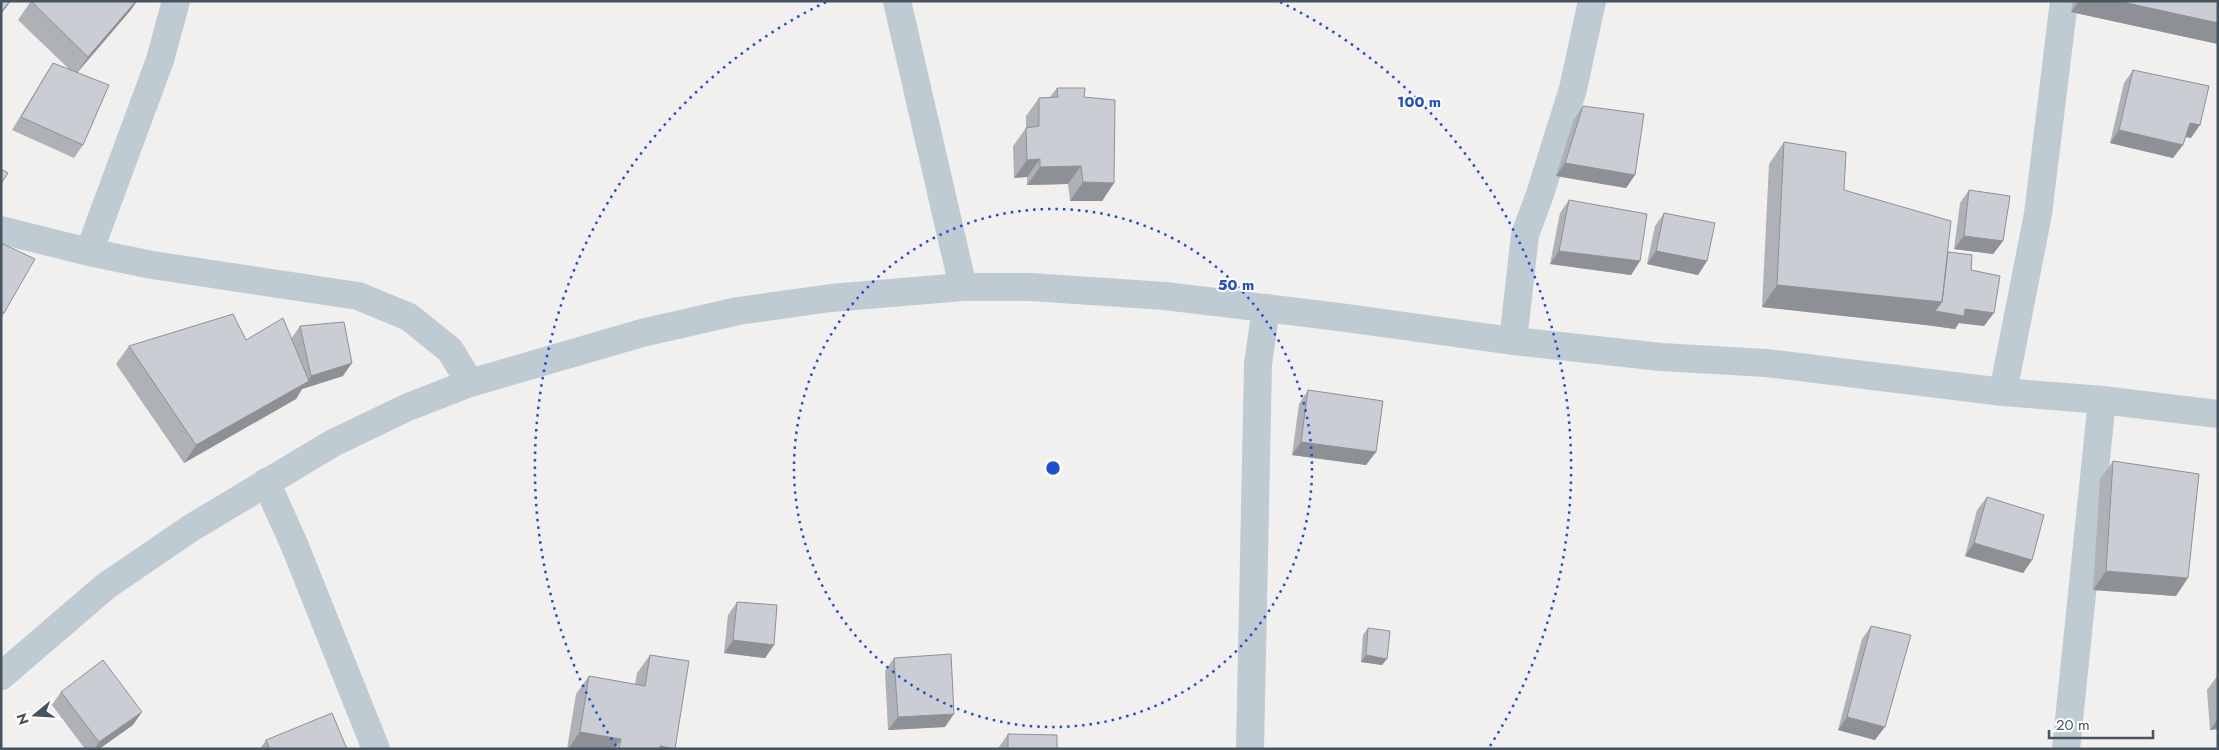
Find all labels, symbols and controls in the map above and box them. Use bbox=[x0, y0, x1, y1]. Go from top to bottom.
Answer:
text: 100 m bbox=[1397, 91, 1441, 113]
text: 50 m bbox=[1218, 274, 1254, 296]
centre of rings bbox=[1044, 459, 1062, 477]
north arrow bbox=[10, 690, 60, 740]
scale bar bbox=[2049, 708, 2153, 740]
text: N bbox=[11, 711, 34, 727]
text: 20 m bbox=[2056, 714, 2090, 736]

